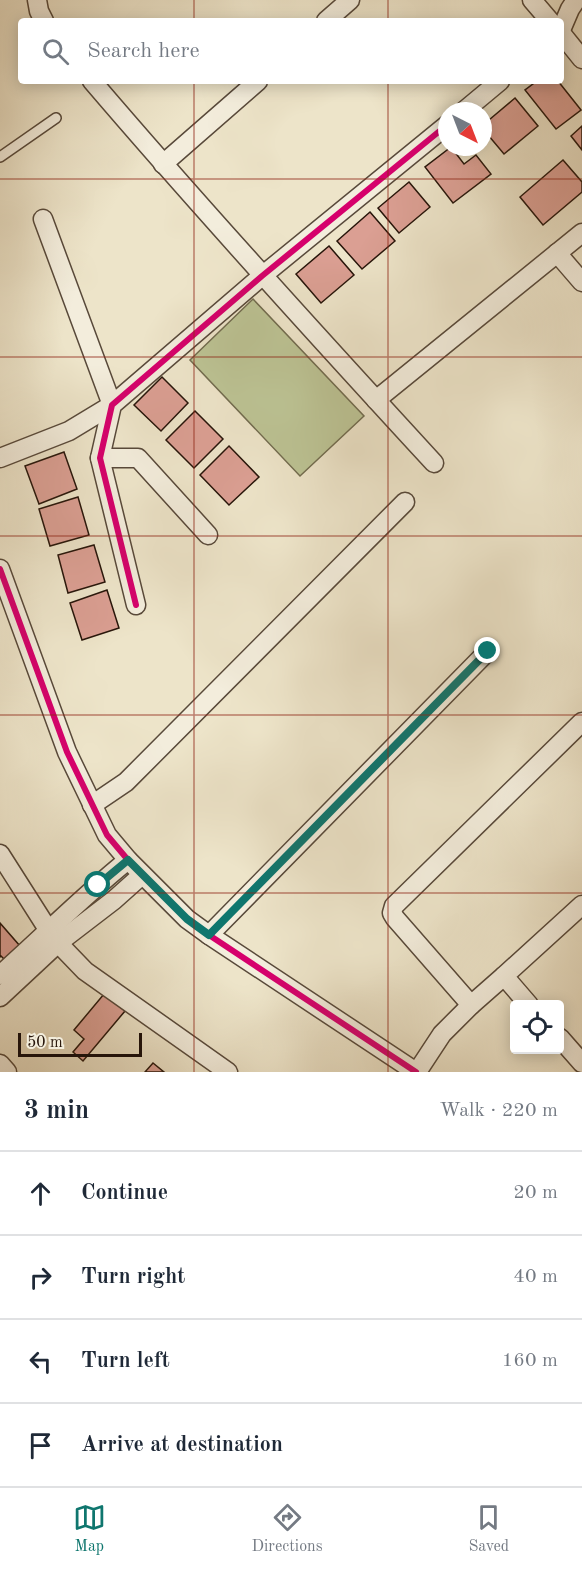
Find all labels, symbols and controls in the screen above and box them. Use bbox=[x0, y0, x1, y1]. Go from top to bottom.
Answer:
search box bbox=[18, 18, 564, 84]
icon: search bbox=[39, 35, 72, 68]
text: Search here bbox=[87, 40, 200, 62]
north arrow bbox=[438, 102, 492, 156]
route end bbox=[474, 637, 500, 663]
route start bbox=[84, 871, 110, 897]
map controls bbox=[510, 1000, 564, 1054]
button: locate bbox=[510, 1000, 564, 1054]
scale bar bbox=[18, 1030, 142, 1058]
text: 50 m bbox=[27, 1035, 63, 1051]
text: 3 min bbox=[24, 1098, 89, 1124]
text: Walk · 220 m bbox=[439, 1101, 558, 1121]
icon: ahead bbox=[24, 1177, 57, 1210]
text: Continue bbox=[81, 1182, 168, 1204]
text: 20 m bbox=[513, 1183, 558, 1203]
icon: right bbox=[24, 1261, 57, 1294]
text: Turn right bbox=[81, 1266, 185, 1288]
text: 40 m bbox=[513, 1267, 558, 1287]
icon: left bbox=[24, 1345, 57, 1378]
text: Turn left bbox=[81, 1350, 170, 1372]
text: 160 m bbox=[502, 1351, 558, 1371]
icon: arrive bbox=[24, 1429, 57, 1462]
text: Arrive at destination bbox=[81, 1434, 283, 1456]
tab: Map bbox=[73, 1501, 106, 1557]
tab: Directions bbox=[252, 1501, 323, 1557]
tab: Saved bbox=[468, 1501, 509, 1557]

